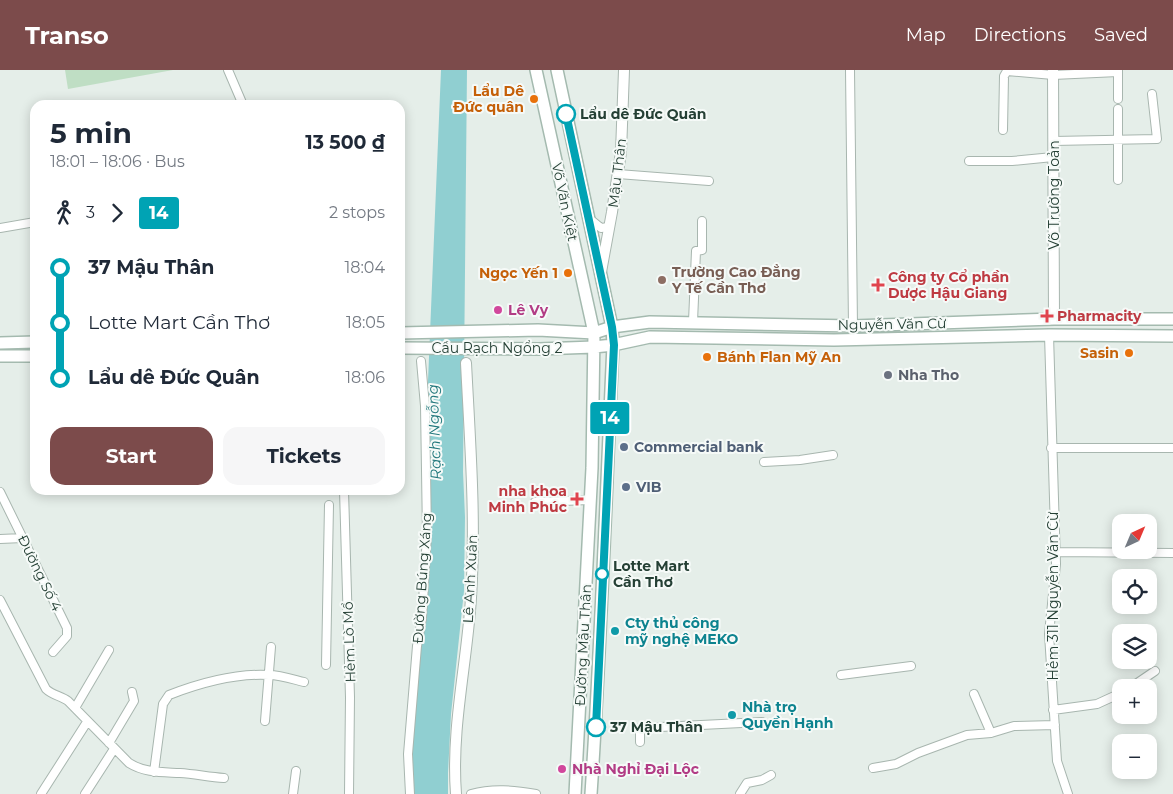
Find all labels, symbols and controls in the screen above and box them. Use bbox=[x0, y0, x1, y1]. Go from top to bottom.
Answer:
text: Transo bbox=[25, 21, 109, 50]
text: Map bbox=[906, 24, 946, 46]
text: Directions bbox=[974, 24, 1066, 46]
text: Saved bbox=[1094, 24, 1148, 46]
place label: Lẩu Dê Đức quân bbox=[453, 82, 524, 116]
marker: Lẩu Dê Đức quân bbox=[528, 93, 540, 105]
marker: Lẩu dê Đức Quân bbox=[556, 104, 576, 124]
place label: Lẩu dê Đức Quân bbox=[580, 105, 706, 123]
text: 5 min bbox=[50, 116, 132, 150]
text: 13 500 ₫ bbox=[305, 131, 385, 154]
street label: Mậu Thân bbox=[604, 137, 630, 209]
street label: Võ Trường Toản bbox=[1045, 140, 1063, 250]
text: 18:01 – 18:06 · Bus bbox=[50, 152, 185, 171]
street label: Võ Văn Kiệt bbox=[548, 161, 582, 243]
icon: walk bbox=[50, 199, 78, 227]
icon: forward bbox=[103, 199, 131, 227]
text: 14 bbox=[149, 202, 169, 224]
text: 3 bbox=[86, 203, 95, 222]
text: 2 stops bbox=[329, 203, 385, 222]
text: 37 Mậu Thân bbox=[88, 256, 214, 279]
text: 18:04 bbox=[344, 258, 385, 277]
place label: Trường Cao Đẳng Y Tế Cần Thơ bbox=[671, 263, 801, 297]
place label: Ngọc Yến 1 bbox=[479, 264, 558, 282]
marker: Ngọc Yến 1 bbox=[562, 267, 574, 279]
place label: Công ty Cổ phần Dược Hậu Giang bbox=[888, 268, 1009, 302]
marker: Trường Cao Đẳng Y Tế Cần Thơ bbox=[656, 274, 668, 286]
marker: Công ty Cổ phần Dược Hậu Giang bbox=[872, 279, 884, 291]
place label: Lê Vy bbox=[508, 301, 549, 319]
marker: Lê Vy bbox=[492, 304, 504, 316]
place label: Pharmacity bbox=[1057, 307, 1142, 325]
marker: Pharmacity bbox=[1041, 310, 1053, 322]
text: Lotte Mart Cần Thơ bbox=[88, 311, 270, 334]
text: 18:05 bbox=[346, 313, 385, 332]
street label: Nguyễn Văn Cừ bbox=[837, 314, 947, 334]
street label: Cầu Rạch Ngổng 2 bbox=[432, 339, 562, 357]
place label: Sasin bbox=[1080, 344, 1119, 362]
marker: Sasin bbox=[1123, 347, 1135, 359]
place label: Bánh Flan Mỹ An bbox=[717, 348, 841, 366]
marker: Bánh Flan Mỹ An bbox=[701, 351, 713, 363]
text: Lẩu dê Đức Quân bbox=[88, 366, 260, 389]
place label: Nha Tho bbox=[898, 366, 959, 384]
text: 18:06 bbox=[345, 368, 385, 387]
marker: Nha Tho bbox=[882, 369, 894, 381]
water label: Rạch Ngỗng bbox=[423, 384, 445, 480]
line badge: 14 bbox=[588, 402, 632, 434]
text: 14 bbox=[600, 407, 620, 429]
button: Start bbox=[50, 427, 213, 485]
button: Tickets bbox=[223, 427, 385, 485]
place label: Commercial bank bbox=[634, 438, 764, 456]
marker: Commercial bank bbox=[618, 441, 630, 453]
place label: VIB bbox=[635, 478, 662, 496]
marker: VIB bbox=[620, 481, 632, 493]
place label: nha khoa Minh Phúc bbox=[488, 482, 568, 516]
marker: nha khoa Minh Phúc bbox=[571, 493, 583, 505]
street label: Hẻm 311 Nguyễn Văn Cừ bbox=[1044, 511, 1062, 680]
street label: Đường Búng Xáng bbox=[408, 512, 436, 644]
north arrow bbox=[1112, 514, 1158, 559]
map controls bbox=[1112, 514, 1157, 779]
street label: Đường Số 4 bbox=[14, 532, 67, 615]
street label: Lê Anh Xuân bbox=[459, 534, 481, 624]
place label: Lotte Mart Cần Thơ bbox=[613, 557, 690, 591]
marker: Lotte Mart Cần Thơ bbox=[595, 567, 609, 581]
button: locate bbox=[1112, 569, 1157, 614]
street label: Đường Mậu Thân bbox=[571, 583, 595, 707]
street label: Hẻm Lò Mổ bbox=[339, 601, 359, 683]
place label: Cty thủ công mỹ nghệ MEKO bbox=[625, 614, 739, 648]
button: layers bbox=[1112, 624, 1157, 669]
marker: Cty thủ công mỹ nghệ MEKO bbox=[609, 625, 621, 637]
button: + bbox=[1112, 679, 1157, 724]
place label: Nhà trọ Quyền Hạnh bbox=[742, 698, 833, 732]
marker: Nhà trọ Quyền Hạnh bbox=[726, 709, 738, 721]
marker: 37 Mậu Thân bbox=[586, 717, 606, 737]
place label: 37 Mậu Thân bbox=[609, 718, 703, 736]
button: − bbox=[1112, 734, 1157, 779]
place label: Nhà Nghỉ Đại Lộc bbox=[572, 760, 700, 778]
marker: Nhà Nghỉ Đại Lộc bbox=[556, 763, 568, 775]

